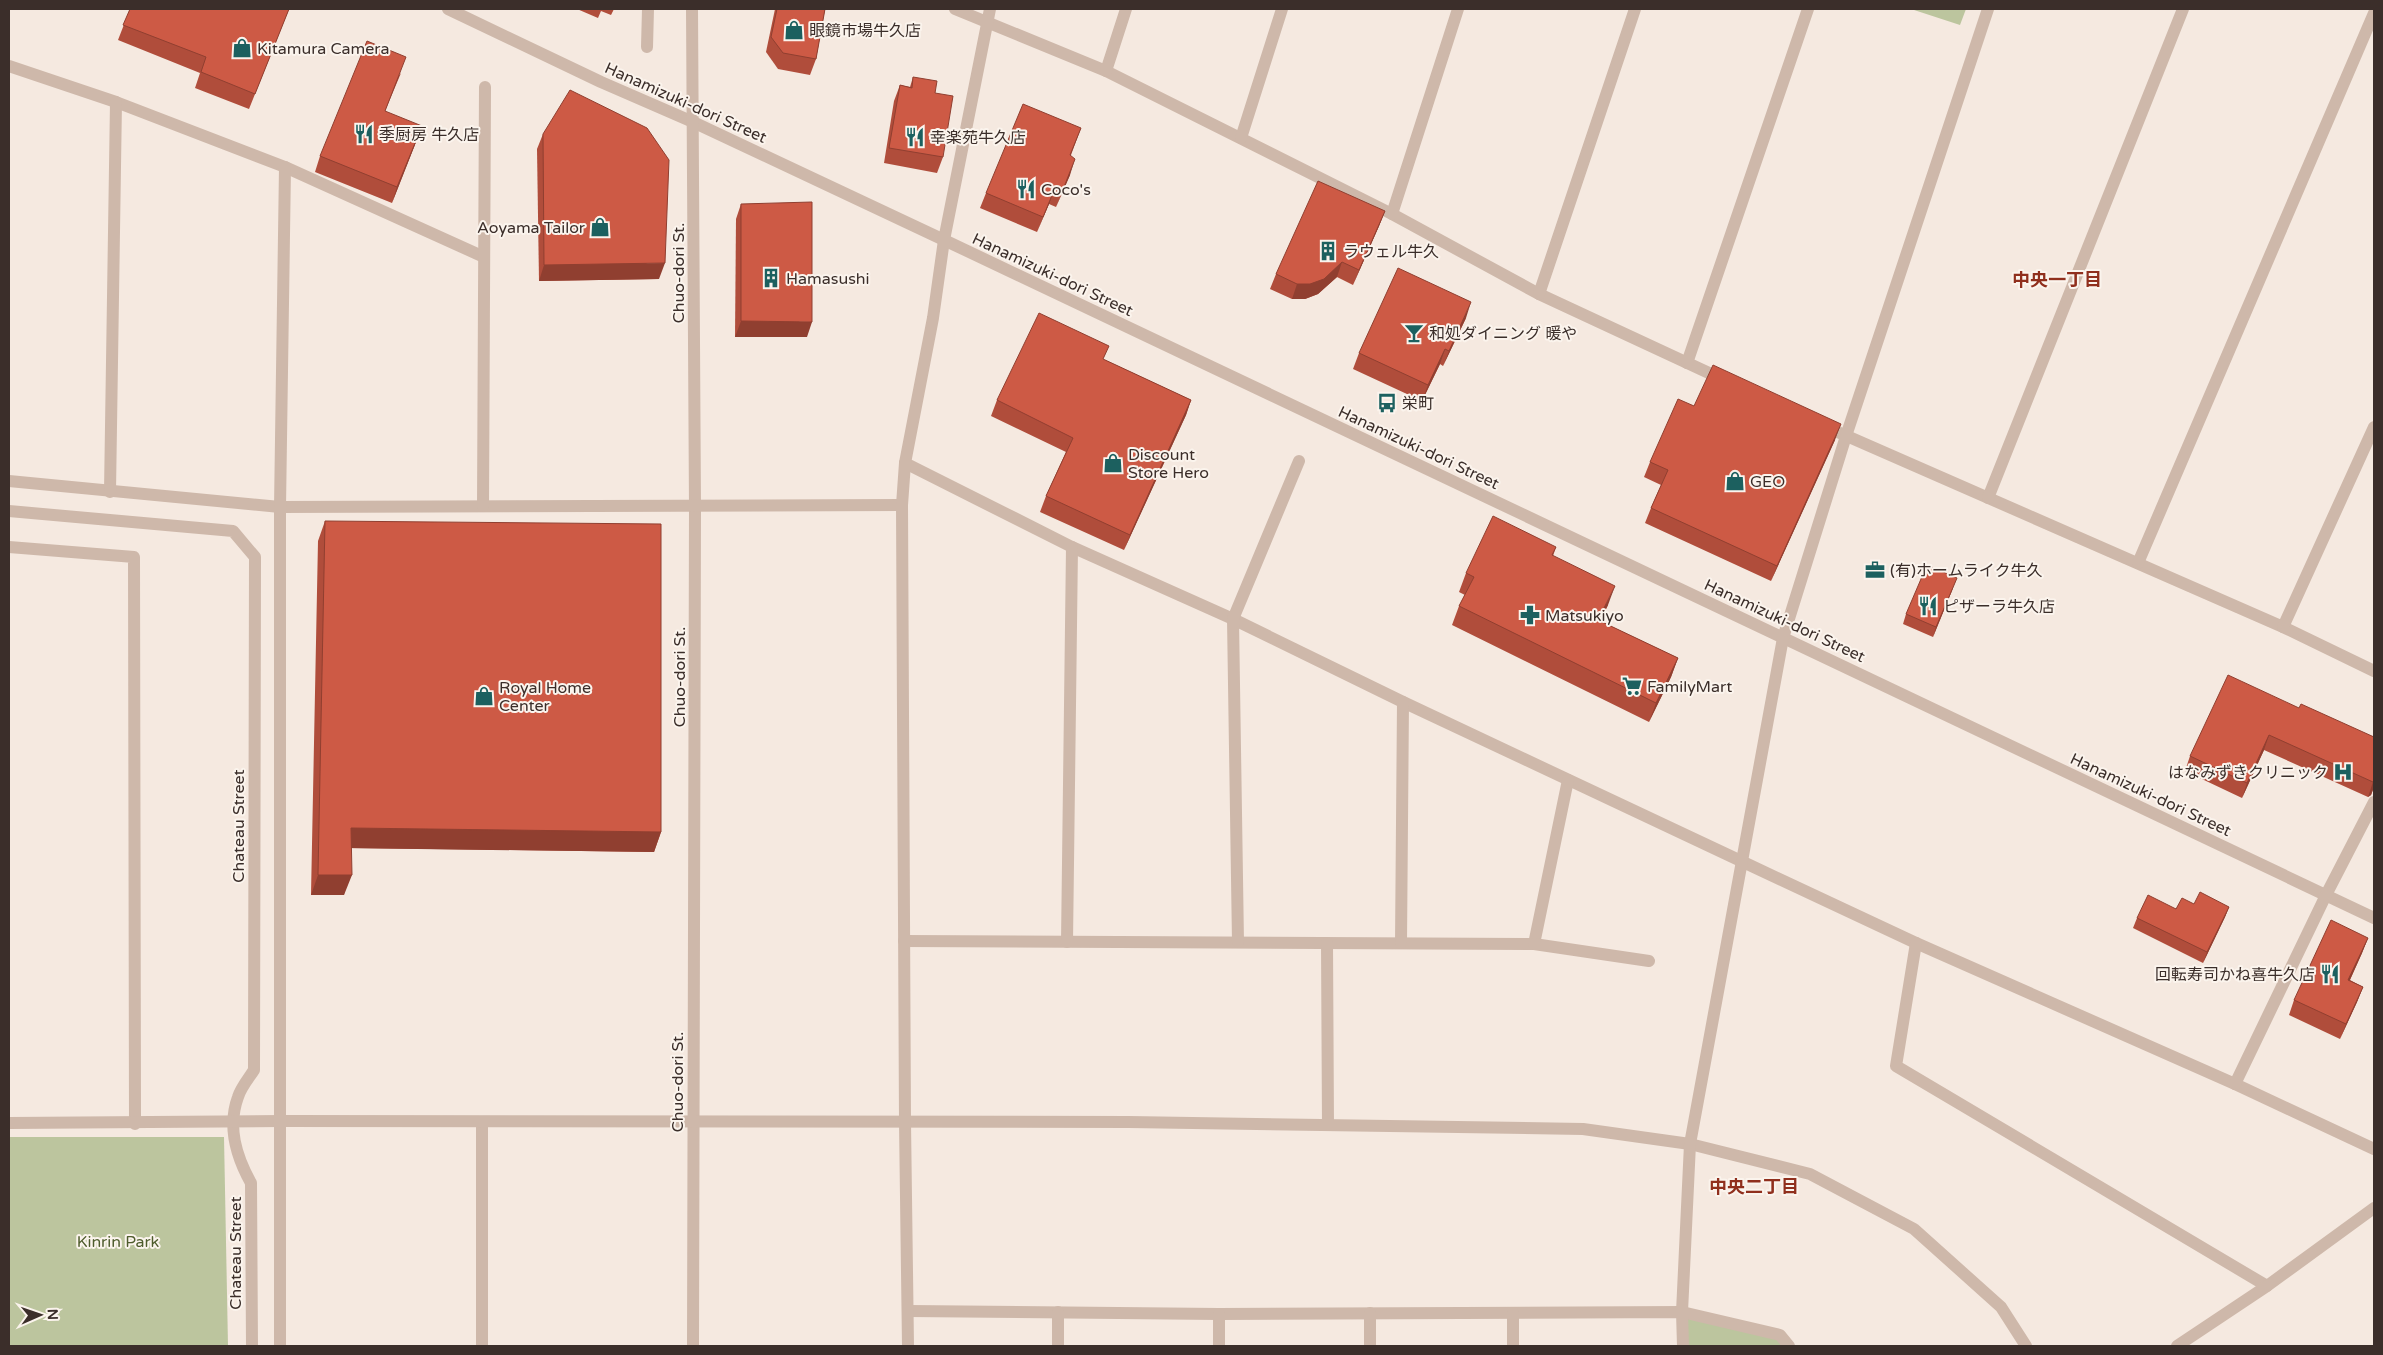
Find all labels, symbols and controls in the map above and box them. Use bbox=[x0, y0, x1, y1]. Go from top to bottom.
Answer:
shop icon: 眼鏡市場牛久店 bbox=[783, 19, 805, 41]
place label: 眼鏡市場牛久店 bbox=[809, 21, 921, 41]
shop icon: Kitamura Camera bbox=[231, 37, 253, 59]
place label: Kitamura Camera bbox=[257, 39, 389, 59]
street label: Hanamizuki-dori Street bbox=[601, 58, 770, 148]
restaurant icon: 季厨房 牛久店 bbox=[353, 123, 375, 145]
place label: 季厨房 牛久店 bbox=[379, 125, 479, 145]
restaurant icon: 幸楽苑牛久店 bbox=[904, 126, 926, 148]
place label: 幸楽苑牛久店 bbox=[930, 128, 1026, 148]
restaurant icon: Coco's bbox=[1015, 178, 1037, 200]
place label: Coco's bbox=[1041, 180, 1091, 200]
shop icon: Aoyama Tailor bbox=[589, 216, 611, 238]
place label: Aoyama Tailor bbox=[477, 218, 586, 238]
street label: Chuo-dori St. bbox=[669, 223, 689, 323]
street label: Hanamizuki-dori Street bbox=[969, 229, 1136, 321]
building icon: ラウェル牛久 bbox=[1317, 240, 1339, 262]
place label: ラウェル牛久 bbox=[1343, 242, 1439, 262]
building icon: Hamasushi bbox=[760, 267, 782, 289]
place label: Hamasushi bbox=[786, 269, 870, 289]
district label: 中央一丁目 bbox=[2012, 269, 2102, 291]
bar icon: 和処ダイニング 暖や bbox=[1403, 322, 1425, 344]
place label: 和処ダイニング 暖や bbox=[1429, 324, 1577, 344]
bus stop icon: 栄町 bbox=[1376, 392, 1398, 414]
place label: 栄町 bbox=[1402, 394, 1434, 414]
street label: Hanamizuki-dori Street bbox=[1335, 402, 1502, 494]
place label: Discount Store Hero bbox=[1128, 445, 1209, 483]
shop icon: Discount Store Hero bbox=[1102, 452, 1124, 474]
shop icon: GEO bbox=[1724, 470, 1746, 492]
place label: GEO bbox=[1750, 472, 1785, 492]
office icon: (有)ホームライク牛久 bbox=[1864, 559, 1886, 581]
place label: (有)ホームライク牛久 bbox=[1890, 561, 2042, 581]
street label: Hanamizuki-dori Street bbox=[1701, 575, 1868, 667]
restaurant icon: ピザーラ牛久店 bbox=[1917, 595, 1939, 617]
place label: ピザーラ牛久店 bbox=[1943, 597, 2055, 617]
pharmacy icon: Matsukiyo bbox=[1519, 604, 1541, 626]
place label: Matsukiyo bbox=[1545, 606, 1624, 626]
street label: Chuo-dori St. bbox=[670, 627, 690, 727]
supermarket icon: FamilyMart bbox=[1621, 675, 1643, 697]
place label: FamilyMart bbox=[1647, 677, 1732, 697]
place label: Royal Home Center bbox=[499, 678, 591, 716]
shop icon: Royal Home Center bbox=[473, 685, 495, 707]
street label: Hanamizuki-dori Street bbox=[2067, 749, 2234, 841]
hospital icon: はなみずきクリニック bbox=[2332, 761, 2354, 783]
place label: はなみずきクリニック bbox=[2168, 763, 2328, 783]
street label: Chateau Street bbox=[229, 769, 249, 883]
restaurant icon: 回転寿司かね喜牛久店 bbox=[2319, 963, 2341, 985]
place label: 回転寿司かね喜牛久店 bbox=[2155, 965, 2315, 985]
street label: Chuo-dori St. bbox=[668, 1032, 688, 1132]
district label: 中央二丁目 bbox=[1709, 1176, 1799, 1198]
street label: Chateau Street bbox=[226, 1196, 246, 1310]
park label: Kinrin Park bbox=[77, 1232, 160, 1252]
north arrow bbox=[15, 1290, 65, 1340]
text: N bbox=[44, 1309, 61, 1320]

